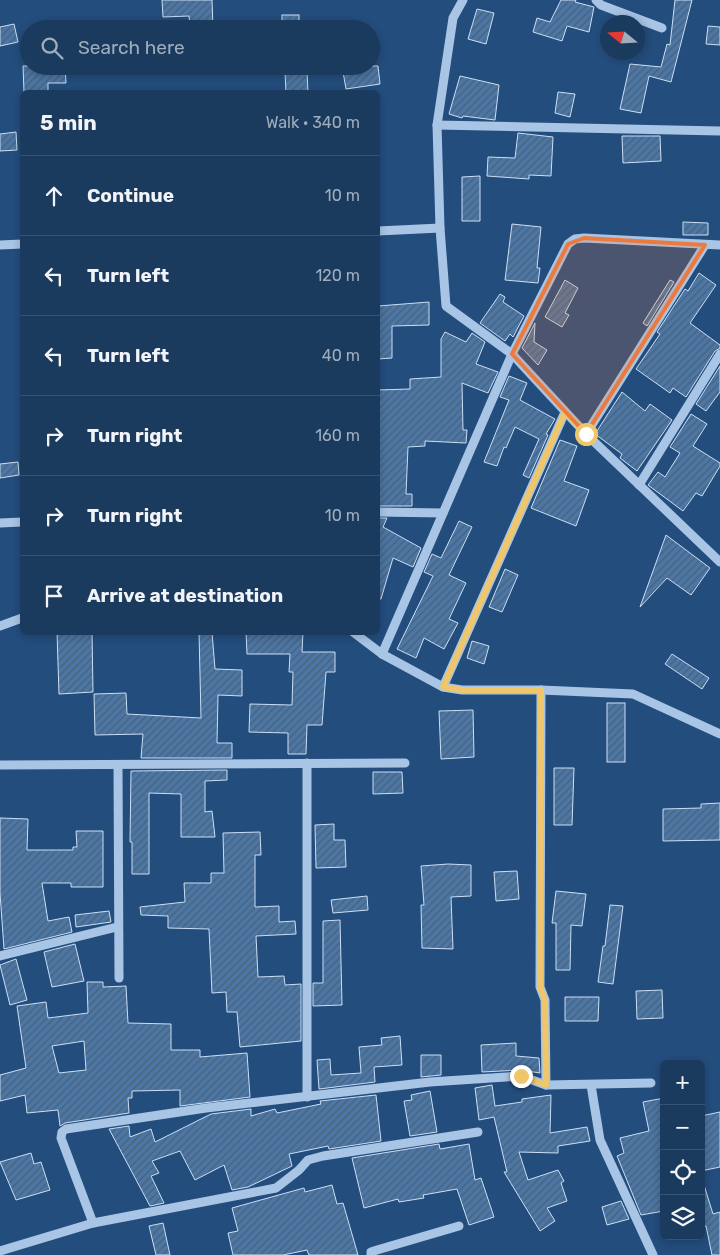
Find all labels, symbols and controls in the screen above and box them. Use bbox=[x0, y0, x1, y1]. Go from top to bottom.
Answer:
north arrow bbox=[600, 15, 645, 60]
search box bbox=[20, 20, 380, 75]
icon: search bbox=[38, 34, 66, 62]
text: Search here bbox=[78, 36, 185, 59]
text: 5 min bbox=[40, 110, 97, 135]
text: Walk · 340 m bbox=[266, 113, 360, 132]
icon: ahead bbox=[40, 182, 68, 210]
text: Continue bbox=[87, 184, 174, 207]
text: 10 m bbox=[325, 186, 360, 205]
icon: left bbox=[40, 262, 68, 290]
text: Turn left bbox=[87, 264, 169, 287]
text: 120 m bbox=[315, 266, 360, 285]
icon: left bbox=[40, 342, 68, 370]
text: Turn left bbox=[87, 344, 169, 367]
text: 40 m bbox=[322, 346, 360, 365]
icon: right bbox=[40, 422, 68, 450]
route start bbox=[575, 423, 598, 446]
text: Turn right bbox=[87, 424, 182, 447]
text: 160 m bbox=[315, 426, 360, 445]
icon: right bbox=[40, 502, 68, 530]
text: Turn right bbox=[87, 504, 182, 527]
text: 10 m bbox=[325, 506, 360, 525]
icon: arrive bbox=[40, 582, 68, 610]
text: Arrive at destination bbox=[87, 584, 283, 607]
map controls bbox=[660, 1060, 705, 1240]
button: + bbox=[660, 1060, 705, 1105]
route end bbox=[510, 1065, 533, 1088]
button: − bbox=[660, 1105, 705, 1150]
button: locate bbox=[660, 1150, 705, 1195]
button: layers bbox=[660, 1195, 705, 1240]

